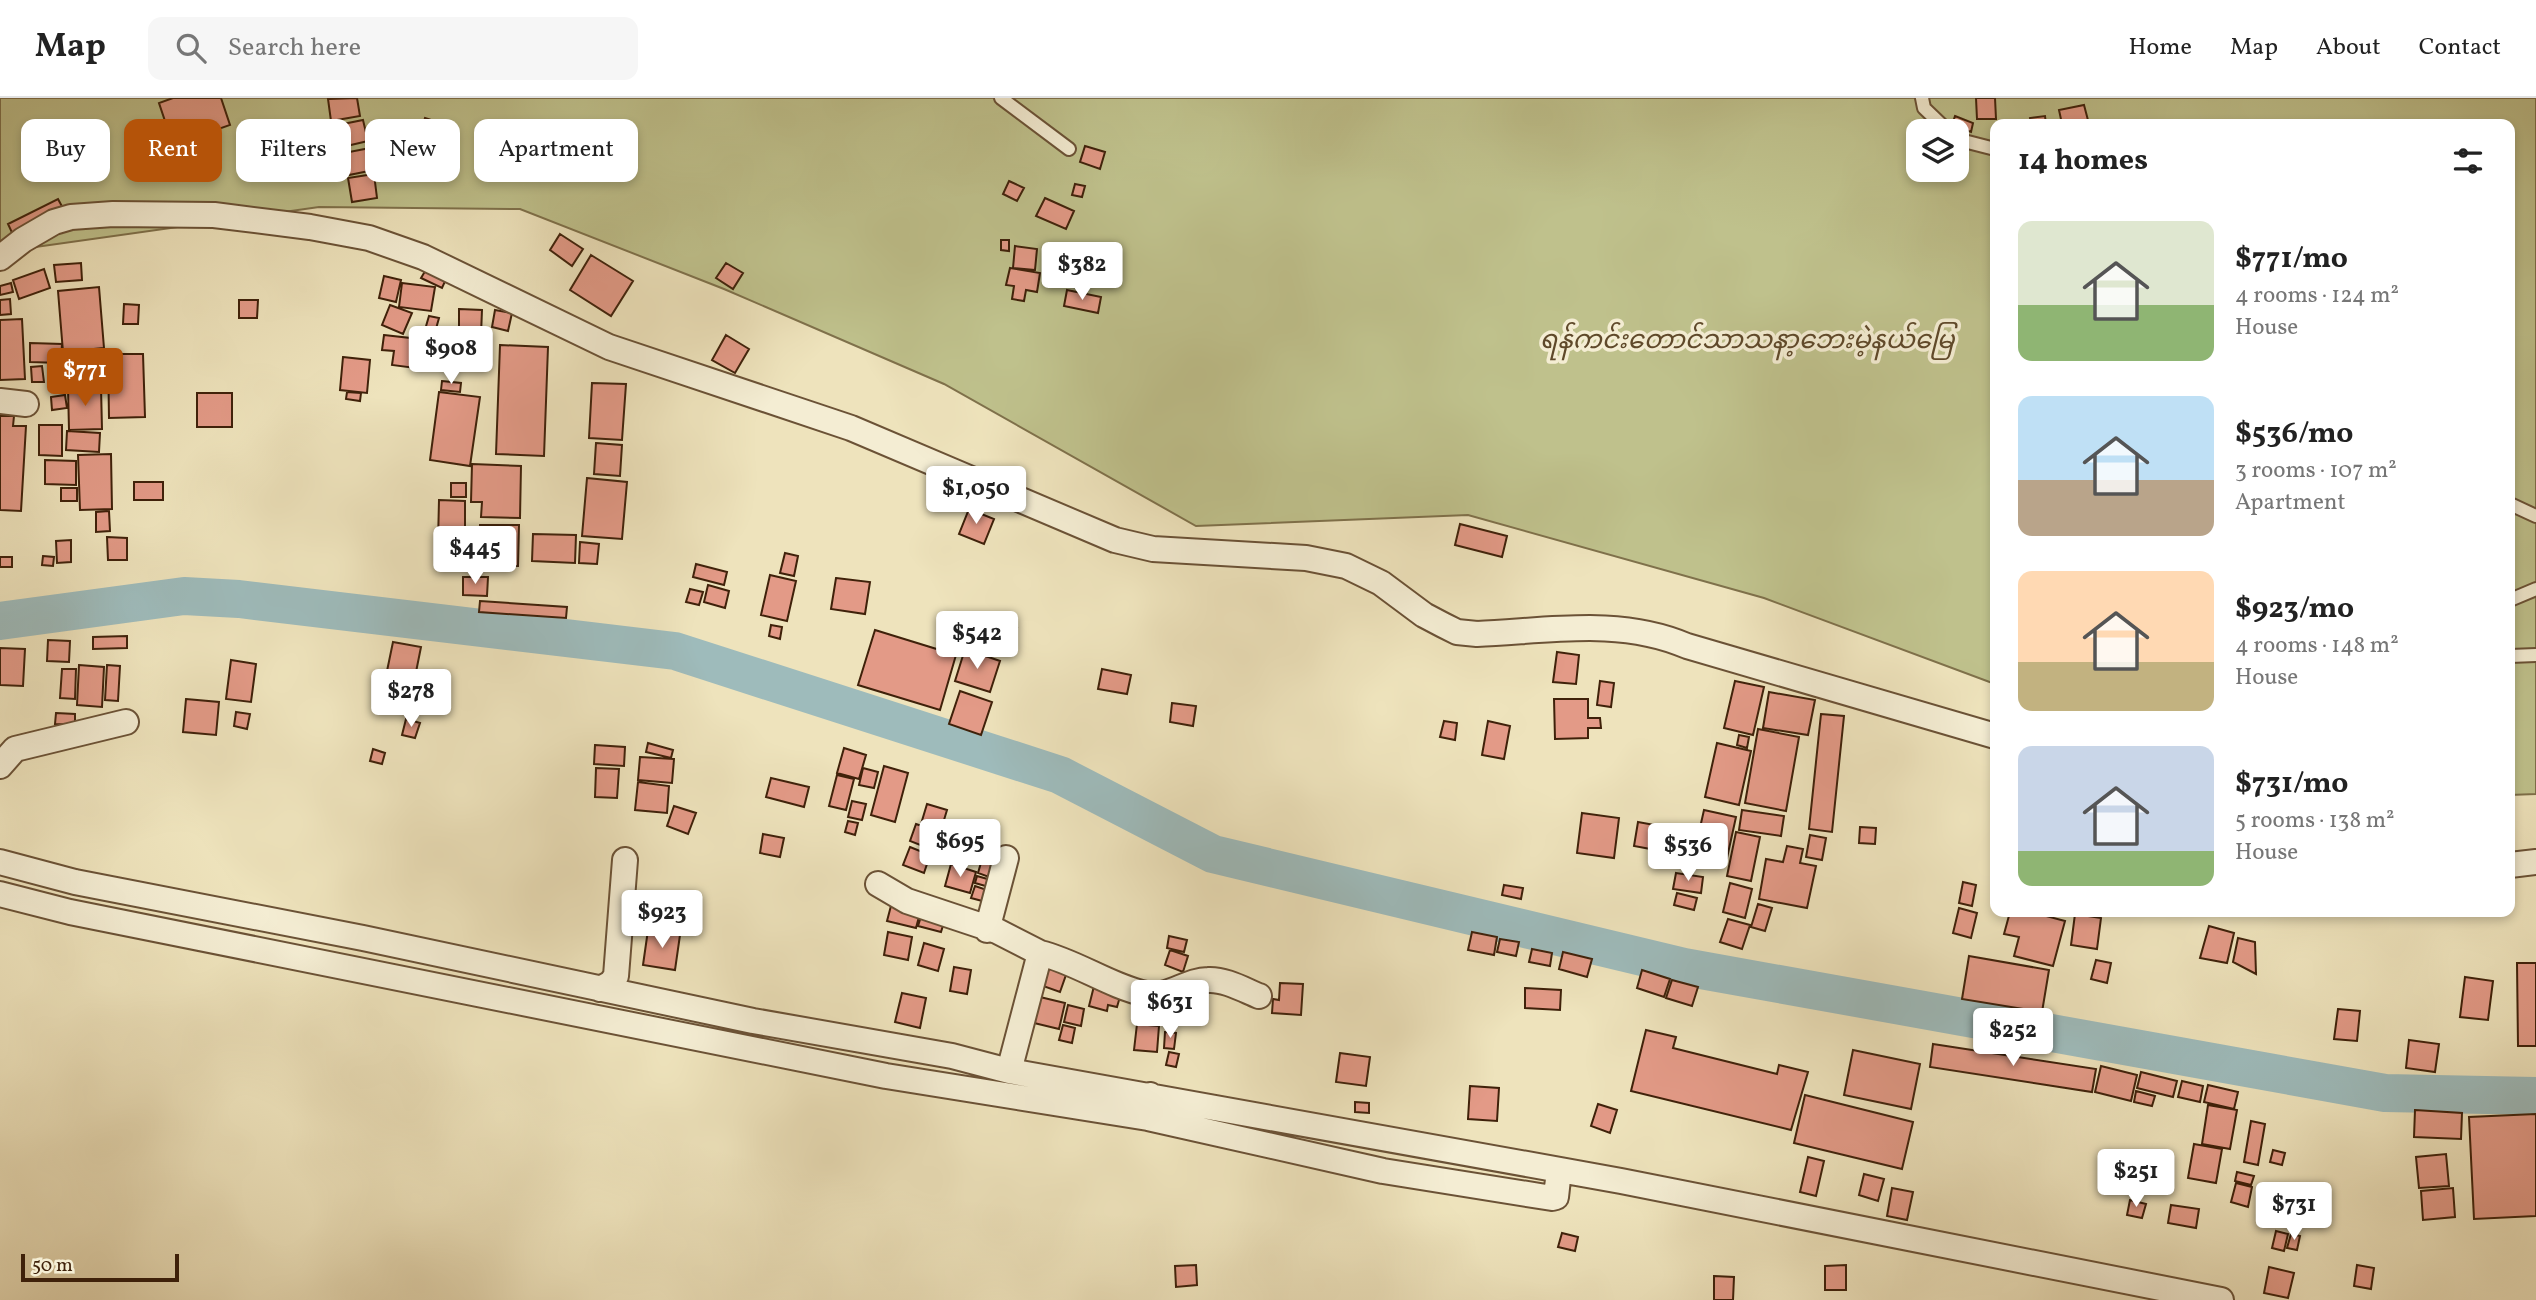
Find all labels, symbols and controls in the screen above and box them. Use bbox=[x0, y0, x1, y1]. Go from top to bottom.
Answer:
search box bbox=[148, 17, 638, 80]
text: Map bbox=[35, 25, 106, 71]
icon: search bbox=[172, 29, 210, 67]
text: Search here bbox=[228, 30, 361, 66]
text: Home bbox=[2128, 31, 2192, 65]
text: Map bbox=[2230, 31, 2278, 65]
text: About bbox=[2316, 31, 2381, 65]
text: Contact bbox=[2419, 31, 2501, 65]
chip: Buy bbox=[21, 119, 110, 182]
chip: Rent bbox=[124, 119, 222, 182]
chip: Filters bbox=[236, 119, 351, 182]
chip: New bbox=[365, 119, 460, 182]
chip: Apartment bbox=[474, 119, 638, 182]
map controls bbox=[1906, 119, 1969, 182]
button: layers bbox=[1906, 119, 1969, 182]
text: 14 homes bbox=[2018, 140, 2148, 182]
icon: filters bbox=[2449, 142, 2487, 180]
text: $771/mo bbox=[2235, 238, 2348, 280]
pin: $382 bbox=[1041, 242, 1123, 302]
text: $382 bbox=[1058, 249, 1106, 281]
icon: home bbox=[2074, 249, 2158, 333]
text: 4 rooms · 124 m² bbox=[2235, 280, 2399, 312]
text: House bbox=[2235, 312, 2298, 344]
park label: ရန်ကင်းတောင်သာသနာ့ဘေးမဲ့နယ်မြေ bbox=[1540, 321, 1959, 361]
pin: $908 bbox=[410, 327, 492, 386]
text: $908 bbox=[425, 333, 477, 365]
pin: $771 bbox=[44, 348, 126, 408]
text: $771 bbox=[63, 355, 107, 387]
text: $536/mo bbox=[2235, 413, 2353, 455]
icon: home bbox=[2074, 424, 2158, 508]
text: 3 rooms · 107 m² bbox=[2235, 455, 2397, 487]
pin: $1,050 bbox=[919, 466, 1033, 526]
text: $1,050 bbox=[942, 473, 1010, 505]
text: Apartment bbox=[2235, 487, 2346, 519]
pin: $445 bbox=[434, 526, 516, 586]
text: $445 bbox=[449, 533, 501, 565]
text: $923/mo bbox=[2235, 588, 2354, 630]
icon: home bbox=[2074, 599, 2158, 683]
pin: $542 bbox=[936, 612, 1018, 671]
text: $542 bbox=[952, 618, 1002, 650]
text: 4 rooms · 148 m² bbox=[2235, 630, 2399, 662]
text: House bbox=[2235, 662, 2298, 694]
pin: $278 bbox=[370, 670, 452, 729]
text: $278 bbox=[387, 676, 435, 708]
text: $731/mo bbox=[2235, 763, 2348, 805]
icon: home bbox=[2074, 774, 2158, 858]
text: 5 rooms · 138 m² bbox=[2235, 805, 2395, 837]
pin: $695 bbox=[919, 820, 1001, 879]
pin: $536 bbox=[1647, 824, 1729, 883]
text: $695 bbox=[935, 826, 985, 858]
text: $536 bbox=[1664, 830, 1712, 862]
text: House bbox=[2235, 837, 2298, 869]
pin: $923 bbox=[621, 890, 703, 950]
text: $923 bbox=[638, 897, 686, 929]
pin: $631 bbox=[1129, 981, 1211, 1040]
text: $631 bbox=[1147, 987, 1193, 1019]
pin: $252 bbox=[1972, 1009, 2054, 1068]
text: $252 bbox=[1989, 1015, 2037, 1047]
pin: $251 bbox=[2095, 1150, 2177, 1209]
text: $251 bbox=[2113, 1156, 2159, 1188]
pin: $731 bbox=[2253, 1182, 2335, 1242]
text: $731 bbox=[2272, 1189, 2316, 1221]
scale bar bbox=[21, 1251, 178, 1283]
text: 50 m bbox=[32, 1253, 73, 1279]

